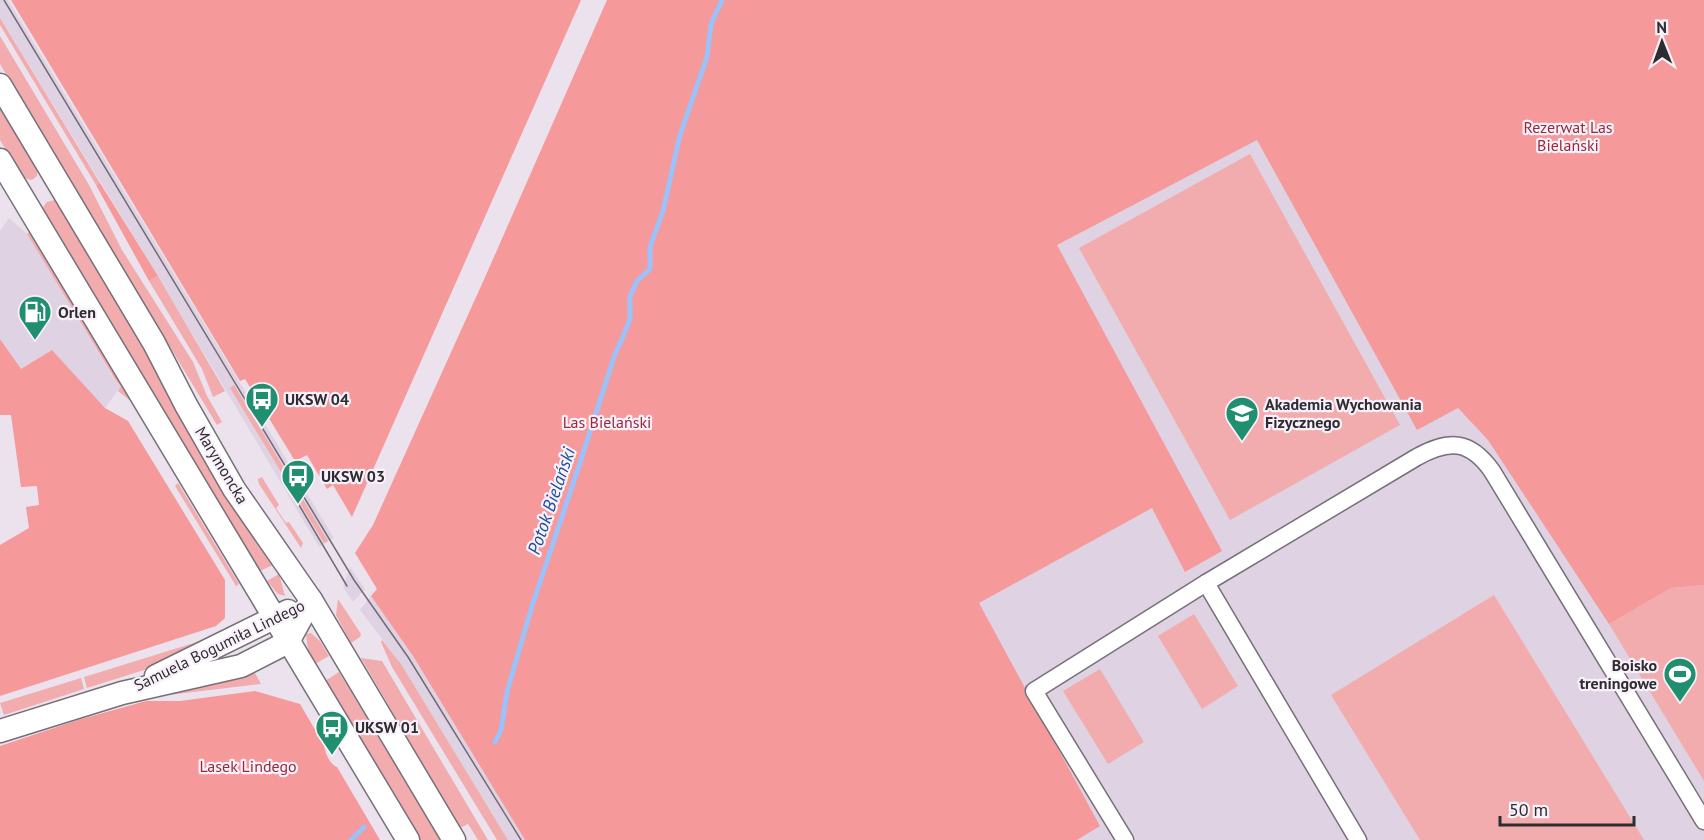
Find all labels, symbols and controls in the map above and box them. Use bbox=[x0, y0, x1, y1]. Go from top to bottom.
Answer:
north arrow bbox=[1632, 12, 1692, 72]
text: N bbox=[1656, 17, 1667, 37]
park label: Rezerwat Las Bielański bbox=[1523, 117, 1613, 155]
fuel station icon: Orlen bbox=[17, 294, 53, 341]
place label: Orlen bbox=[58, 302, 96, 322]
bus stop icon: UKSW 04 bbox=[244, 381, 280, 428]
place label: UKSW 04 bbox=[285, 389, 349, 409]
place label: Akademia Wychowania Fizycznego bbox=[1265, 394, 1422, 432]
school or university icon: Akademia Wychowania Fizycznego bbox=[1224, 395, 1260, 442]
park label: Las Bielański bbox=[563, 412, 651, 432]
street label: Marymoncka bbox=[191, 423, 253, 507]
water label: Potok Bielański bbox=[522, 443, 580, 557]
bus stop icon: UKSW 03 bbox=[280, 458, 316, 505]
place label: UKSW 03 bbox=[321, 466, 385, 486]
street label: Samuela Bogumiła Lindego bbox=[130, 595, 308, 695]
place label: Boisko treningowe bbox=[1579, 655, 1657, 693]
sports icon: Boisko treningowe bbox=[1662, 656, 1698, 703]
bus stop icon: UKSW 01 bbox=[314, 709, 350, 756]
place label: UKSW 01 bbox=[355, 717, 419, 737]
park label: Lasek Lindego bbox=[199, 756, 297, 776]
scale bar bbox=[1500, 789, 1634, 827]
text: 50 m bbox=[1509, 798, 1548, 821]

